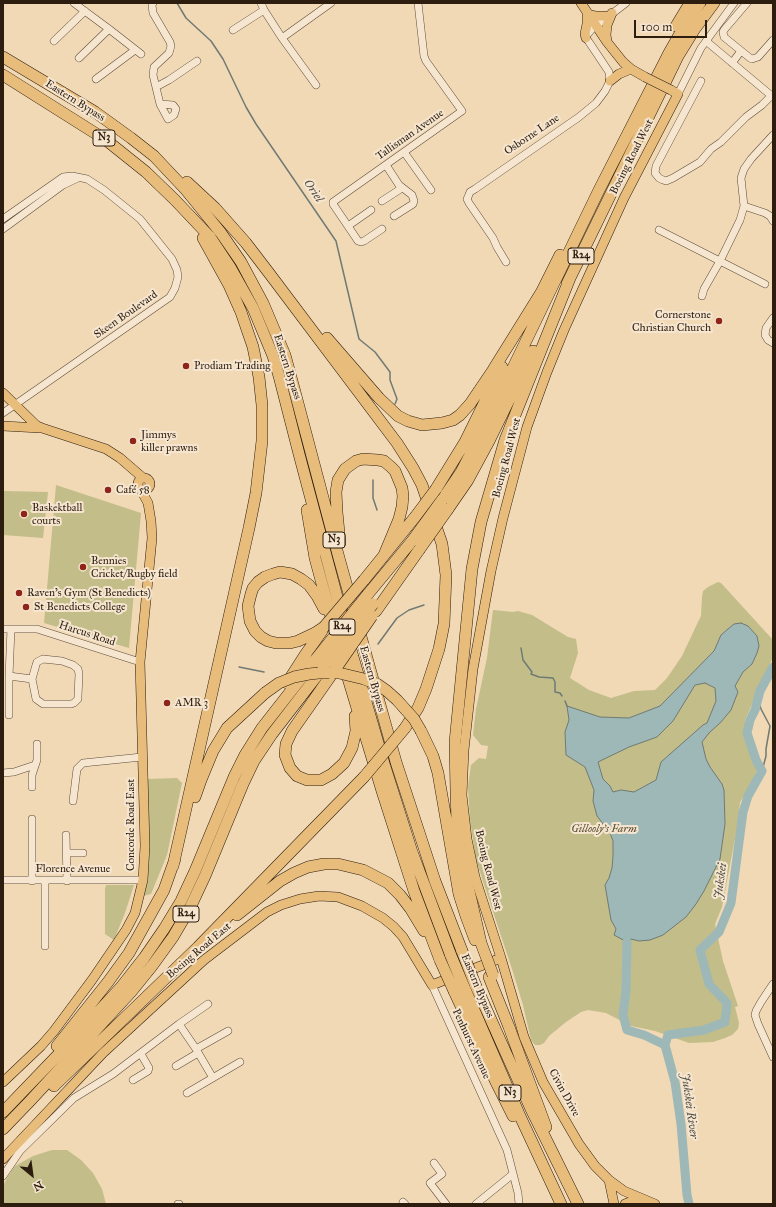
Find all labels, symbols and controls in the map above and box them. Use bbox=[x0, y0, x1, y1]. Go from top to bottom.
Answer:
scale bar bbox=[636, 12, 709, 38]
text: 100 m bbox=[641, 20, 672, 34]
street label: Eastern Bypass bbox=[43, 77, 107, 125]
street label: Tallisman Avenue bbox=[374, 107, 446, 163]
street label: Osborne Lane bbox=[502, 112, 562, 158]
street label: Boeing Road West bbox=[607, 117, 657, 197]
road number: N3 bbox=[93, 130, 115, 146]
water label: Oriel bbox=[300, 177, 326, 205]
road number: R24 bbox=[568, 248, 594, 264]
street label: Skeen Boulevard bbox=[92, 288, 160, 342]
place label: Cornerstone Christian Church bbox=[632, 308, 711, 334]
marker: Cornerstone Christian Church bbox=[714, 316, 724, 326]
street label: Eastern Bypass bbox=[270, 333, 304, 401]
place label: Prodiam Trading bbox=[194, 359, 270, 373]
marker: Prodiam Trading bbox=[181, 361, 191, 371]
street label: Boeing Road West bbox=[490, 417, 524, 499]
place label: Jimmys killer prawns bbox=[141, 428, 197, 454]
marker: Jimmys killer prawns bbox=[128, 436, 138, 446]
place label: Café 58 bbox=[116, 483, 150, 497]
marker: Café 58 bbox=[103, 485, 113, 495]
place label: Baskektball courts bbox=[32, 501, 82, 527]
marker: Baskektball courts bbox=[19, 509, 29, 519]
road number: N3 bbox=[323, 532, 345, 548]
place label: Bennies Cricket/Rugby field bbox=[91, 554, 177, 580]
marker: Bennies Cricket/Rugby field bbox=[78, 562, 88, 572]
place label: Raven's Gym (St Benedicts) bbox=[27, 586, 151, 600]
marker: Raven's Gym (St Benedicts) bbox=[14, 588, 24, 598]
place label: St Benedicts College bbox=[34, 600, 126, 614]
marker: St Benedicts College bbox=[21, 602, 31, 612]
street label: Harcus Road bbox=[57, 619, 117, 649]
road number: R24 bbox=[329, 619, 355, 635]
street label: Eastern Bypass bbox=[356, 644, 388, 714]
place label: AMR 3 bbox=[175, 696, 208, 710]
marker: AMR 3 bbox=[162, 698, 172, 708]
street label: Concorde Road East bbox=[124, 779, 138, 871]
park label: Gillooly's Farm bbox=[571, 822, 637, 836]
street label: Boeing Road West bbox=[472, 829, 504, 911]
street label: Florence Avenue bbox=[36, 862, 110, 876]
water label: Jukskei bbox=[711, 862, 731, 900]
road number: R24 bbox=[173, 906, 199, 922]
street label: Boeing Road East bbox=[164, 920, 234, 982]
street label: Eastern Bypass bbox=[458, 952, 496, 1020]
street label: Penhurst Avenue bbox=[449, 1007, 493, 1081]
street label: Civin Drive bbox=[546, 1067, 582, 1119]
water label: Jukskei River bbox=[677, 1072, 701, 1140]
road number: N3 bbox=[499, 1085, 521, 1101]
north arrow bbox=[12, 1155, 52, 1195]
text: N bbox=[31, 1178, 45, 1194]

